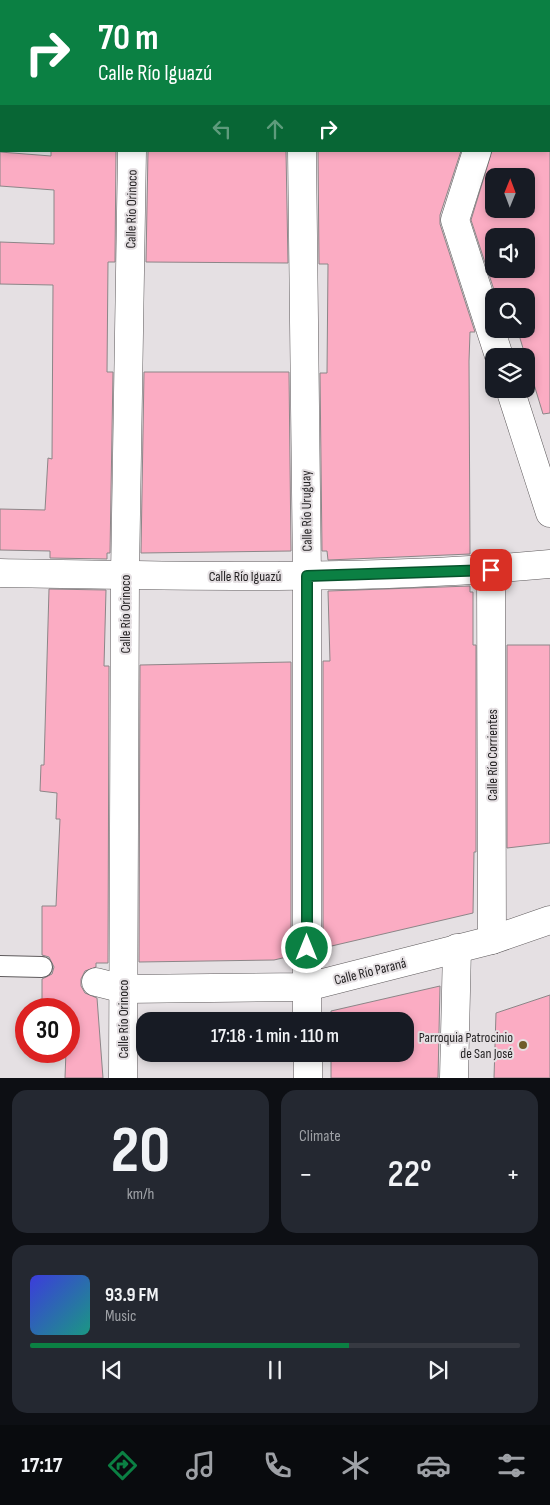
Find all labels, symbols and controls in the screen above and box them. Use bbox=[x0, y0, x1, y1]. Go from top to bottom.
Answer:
text: 70 m bbox=[98, 17, 158, 60]
icon: right bbox=[15, 20, 80, 85]
text: Calle Río Iguazú bbox=[98, 60, 212, 87]
icon: left bbox=[208, 115, 236, 143]
icon: ahead bbox=[261, 115, 289, 143]
icon: right bbox=[314, 115, 342, 143]
north arrow bbox=[485, 168, 535, 218]
map controls bbox=[485, 168, 535, 398]
street label: Calle Río Orinoco bbox=[122, 169, 141, 249]
button: sound bbox=[485, 228, 535, 278]
button: search bbox=[485, 288, 535, 338]
button: layers bbox=[485, 348, 535, 398]
street label: Calle Río Uruguay bbox=[297, 470, 316, 552]
pin bbox=[470, 549, 512, 591]
icon: arrive bbox=[477, 556, 505, 584]
street label: Calle Río Iguazú bbox=[209, 568, 281, 585]
street label: Calle Río Orinoco bbox=[117, 574, 134, 653]
street label: Calle Río Corrientes bbox=[484, 709, 501, 801]
position arrow bbox=[280, 921, 332, 973]
street label: Calle Río Paraná bbox=[332, 954, 408, 989]
street label: Calle Río Orinoco bbox=[115, 979, 132, 1058]
speed limit sign: 30 bbox=[15, 998, 80, 1063]
text: 17:18 · 1 min · 110 m bbox=[211, 1025, 339, 1048]
place label: Parroquia Patrocinio de San José bbox=[419, 1029, 513, 1062]
marker: Parroquia Patrocinio de San José bbox=[517, 1039, 529, 1051]
text: 20 bbox=[111, 1113, 170, 1191]
text: Climate bbox=[299, 1127, 341, 1146]
text: 22° bbox=[387, 1152, 432, 1197]
text: − bbox=[299, 1158, 313, 1191]
text: + bbox=[506, 1158, 520, 1191]
text: km/h bbox=[127, 1185, 154, 1204]
text: 93.9 FM bbox=[105, 1284, 159, 1307]
text: Music bbox=[105, 1307, 136, 1326]
icon: previous bbox=[98, 1356, 126, 1384]
icon: pause bbox=[261, 1356, 289, 1384]
icon: next bbox=[424, 1356, 452, 1384]
icon: directions bbox=[105, 1448, 140, 1483]
icon: music bbox=[183, 1448, 218, 1483]
icon: phone bbox=[260, 1448, 295, 1483]
icon: climate bbox=[338, 1448, 373, 1483]
icon: car bbox=[416, 1448, 451, 1483]
icon: filters bbox=[494, 1448, 529, 1483]
text: 17:17 bbox=[21, 1452, 62, 1479]

